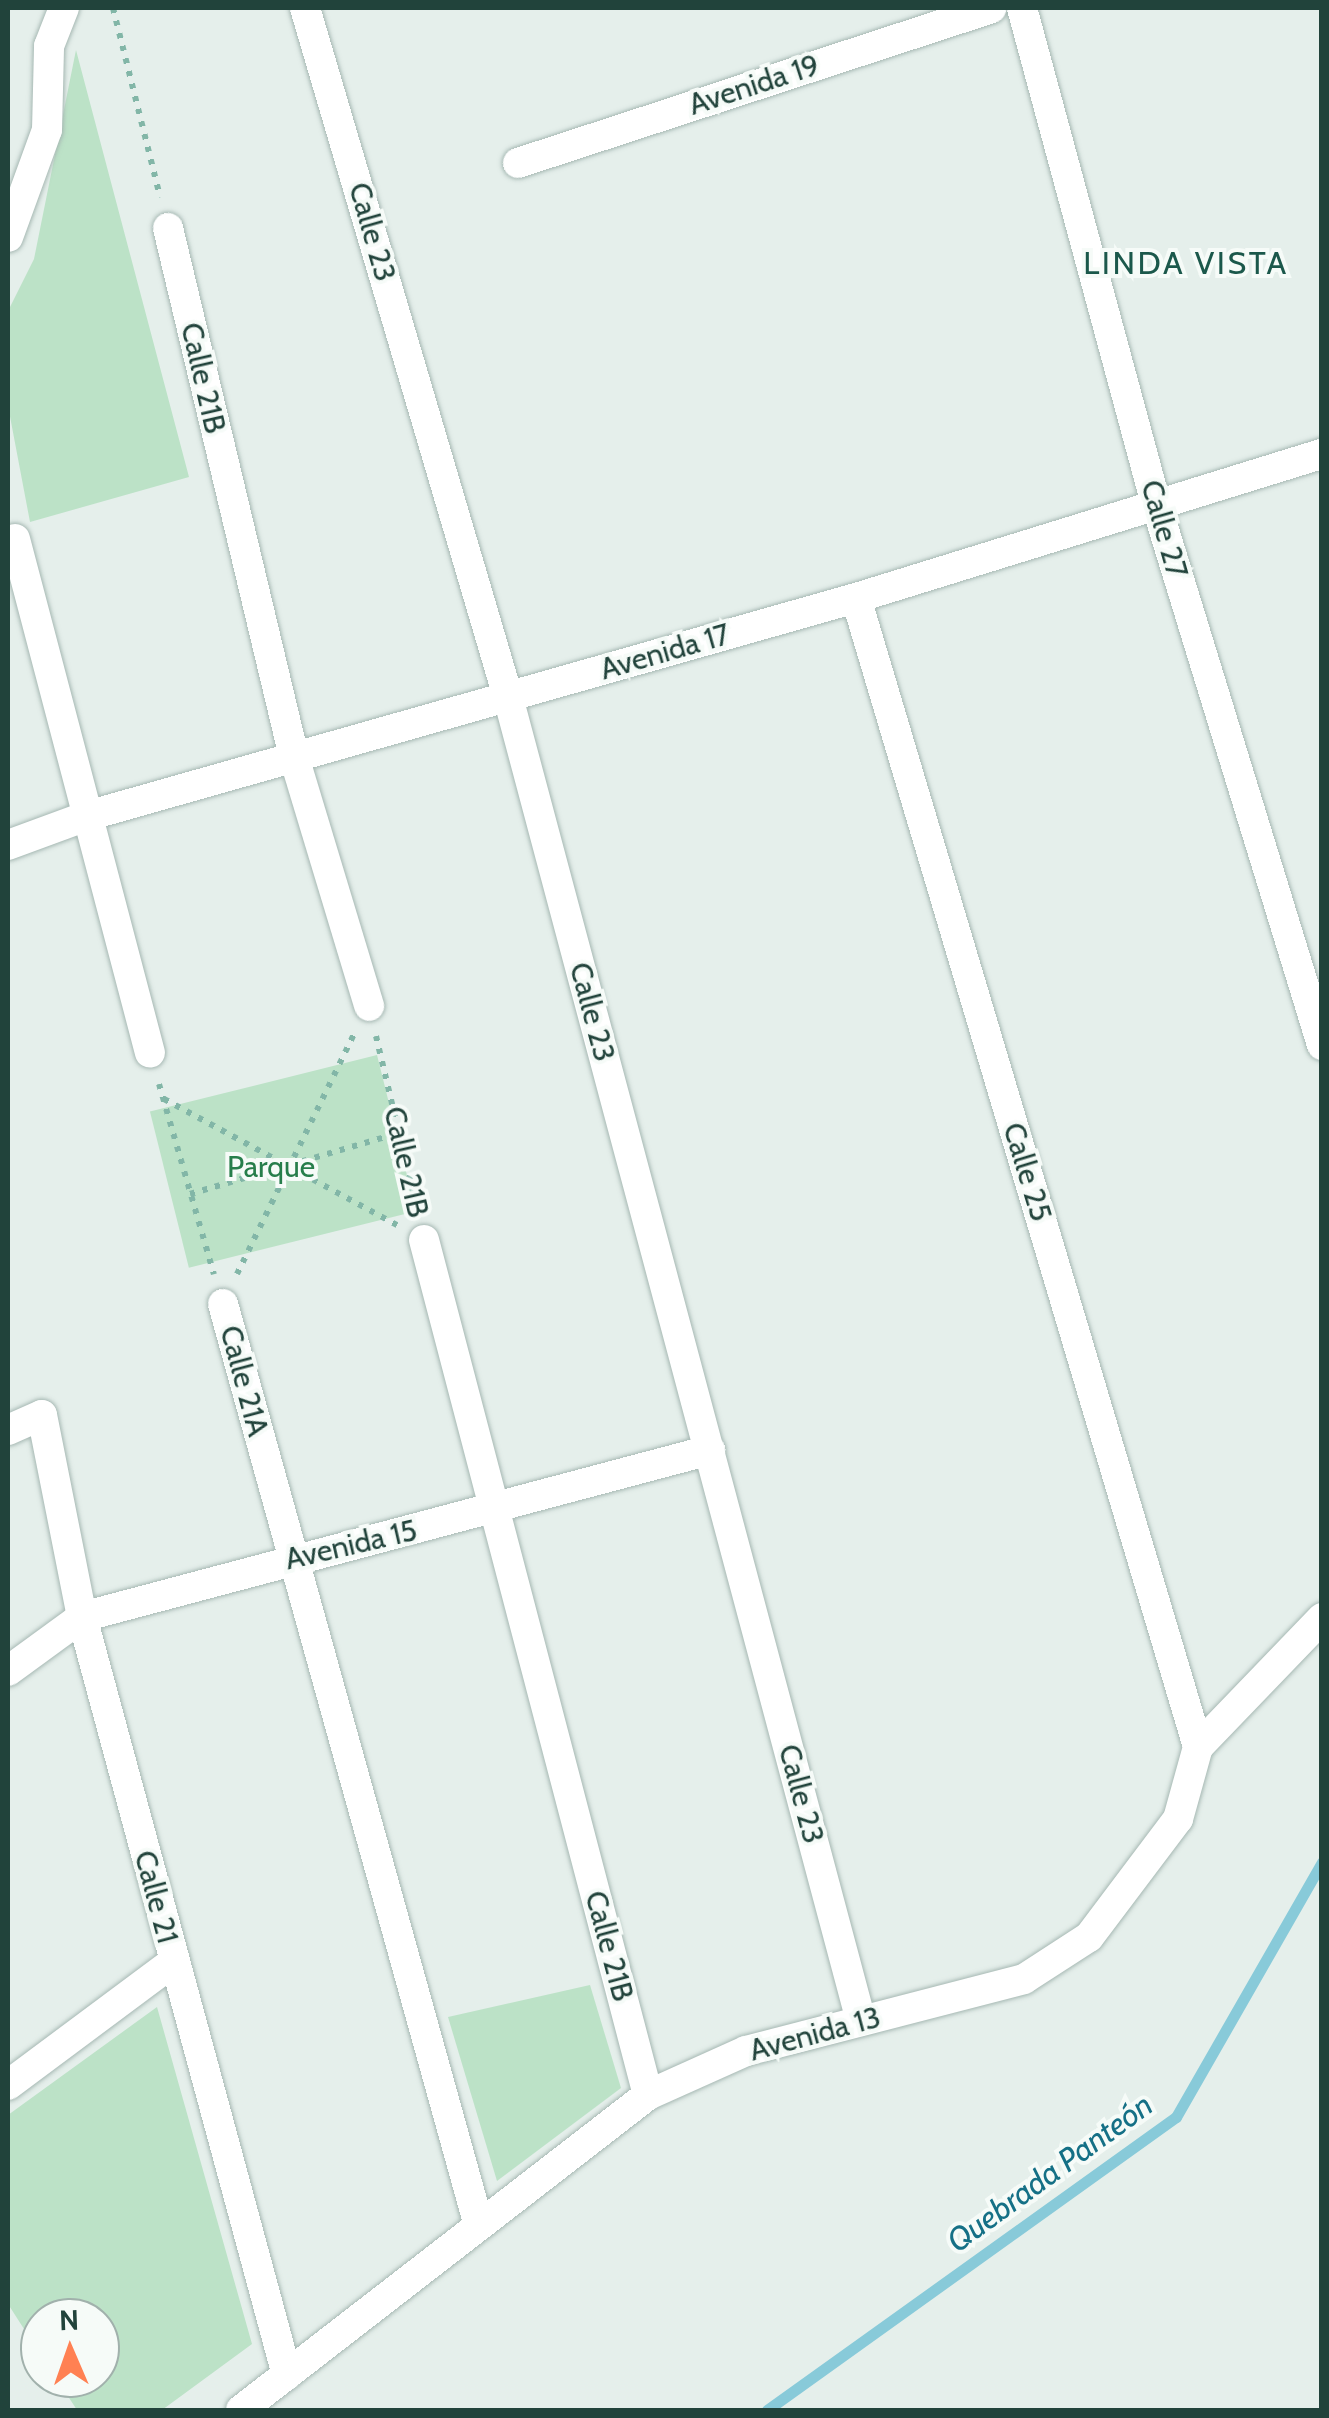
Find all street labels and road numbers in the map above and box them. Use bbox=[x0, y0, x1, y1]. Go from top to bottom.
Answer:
street label: Avenida 19 bbox=[684, 47, 824, 123]
street label: Calle 23 bbox=[341, 179, 403, 285]
street label: Calle 21B bbox=[173, 319, 233, 437]
street label: Calle 27 bbox=[1133, 476, 1195, 582]
street label: Avenida 17 bbox=[596, 616, 734, 688]
street label: Calle 23 bbox=[562, 959, 622, 1065]
street label: Calle 21B bbox=[376, 1103, 436, 1221]
street label: Calle 25 bbox=[995, 1118, 1059, 1226]
street label: Calle 21A bbox=[212, 1322, 276, 1440]
street label: Avenida 15 bbox=[282, 1512, 420, 1578]
street label: Calle 23 bbox=[771, 1741, 831, 1847]
street label: Calle 21 bbox=[126, 1847, 186, 1947]
street label: Calle 21B bbox=[577, 1887, 641, 2005]
street label: Avenida 13 bbox=[746, 1999, 884, 2069]

